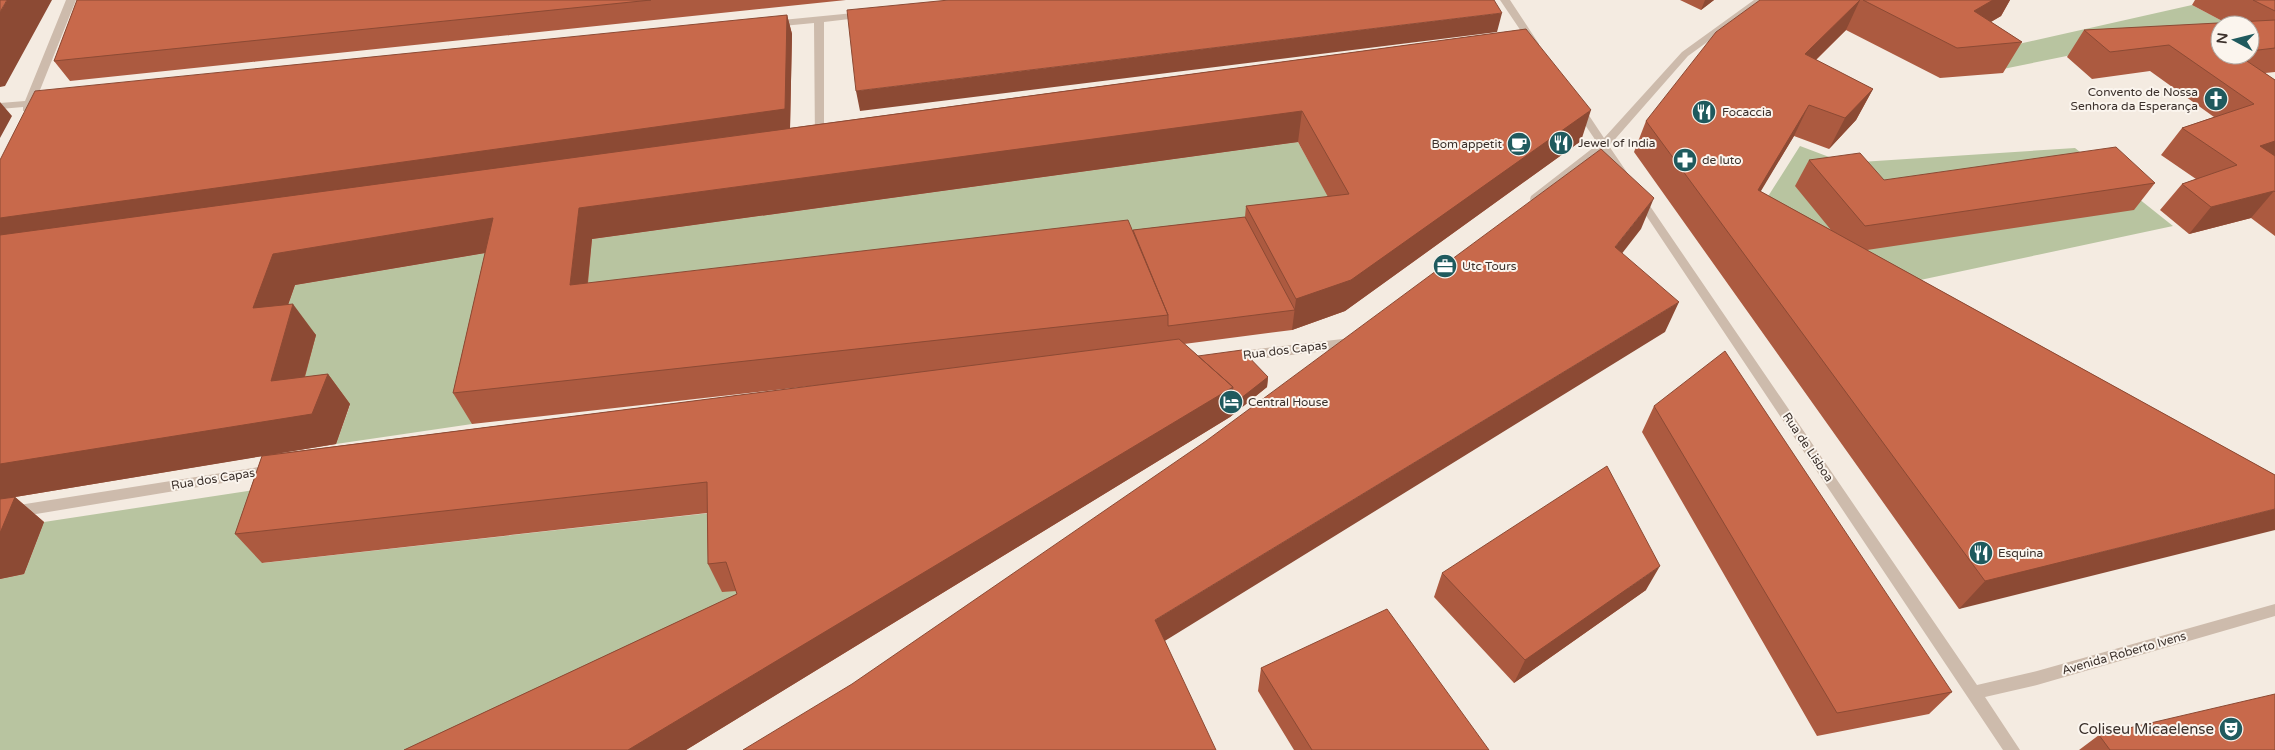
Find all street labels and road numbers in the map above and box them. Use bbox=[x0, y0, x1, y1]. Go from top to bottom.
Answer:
street label: Rua dos Capas bbox=[1242, 338, 1328, 362]
street label: Rua de Lisboa bbox=[1780, 410, 1836, 484]
street label: Rua dos Capas bbox=[170, 465, 256, 493]
street label: Avenida Roberto Ivens bbox=[2060, 628, 2188, 677]

